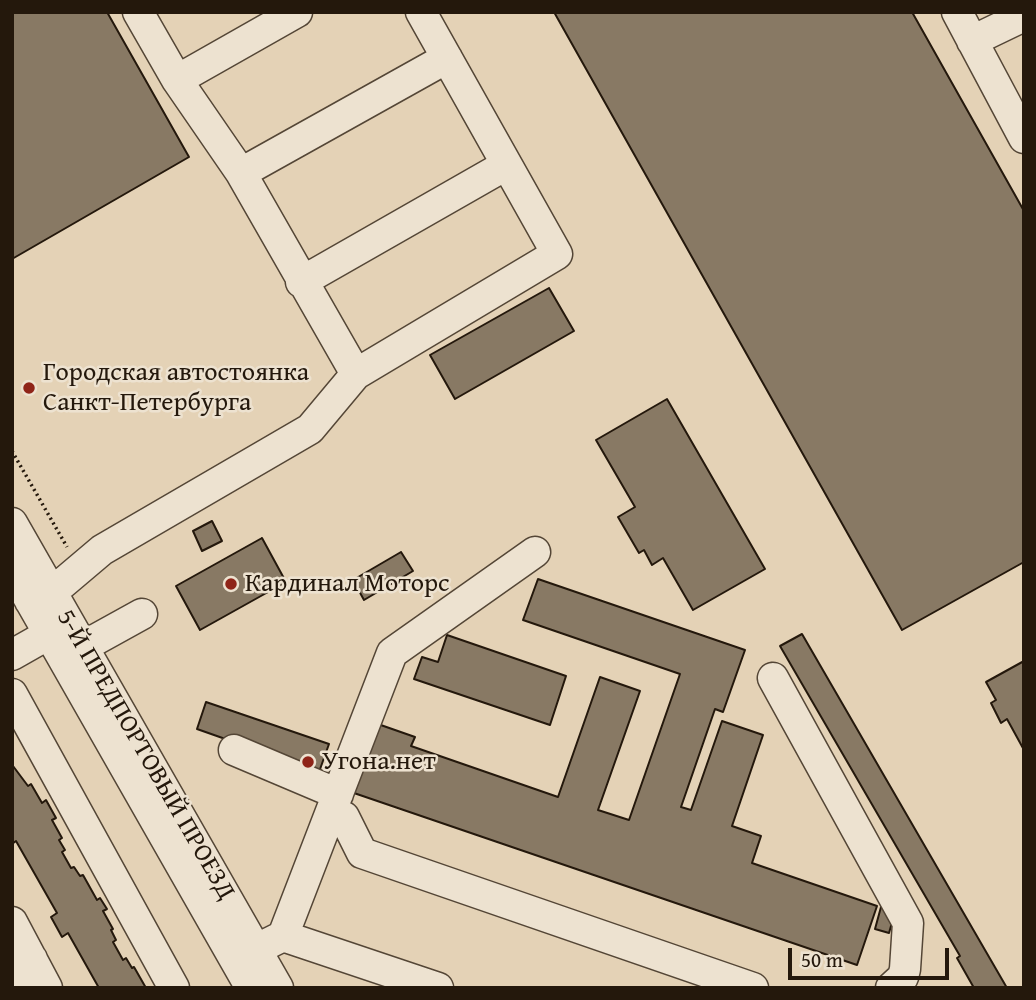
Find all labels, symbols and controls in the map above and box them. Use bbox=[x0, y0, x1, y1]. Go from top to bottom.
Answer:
place label: Городская автостоянка Санкт-Петербурга bbox=[43, 357, 309, 418]
marker: Городская автостоянка Санкт-Петербурга bbox=[21, 380, 37, 396]
place label: Кардинал Моторс bbox=[245, 568, 450, 600]
marker: Кардинал Моторс bbox=[223, 576, 239, 592]
street label: 5-Й ПРЕДПОРТОВЫЙ ПРОЕЗД bbox=[49, 604, 241, 906]
place label: Угона.нет bbox=[322, 746, 436, 778]
marker: Угона.нет bbox=[300, 754, 316, 770]
scale bar bbox=[791, 934, 952, 978]
text: 50 m bbox=[801, 944, 843, 975]

